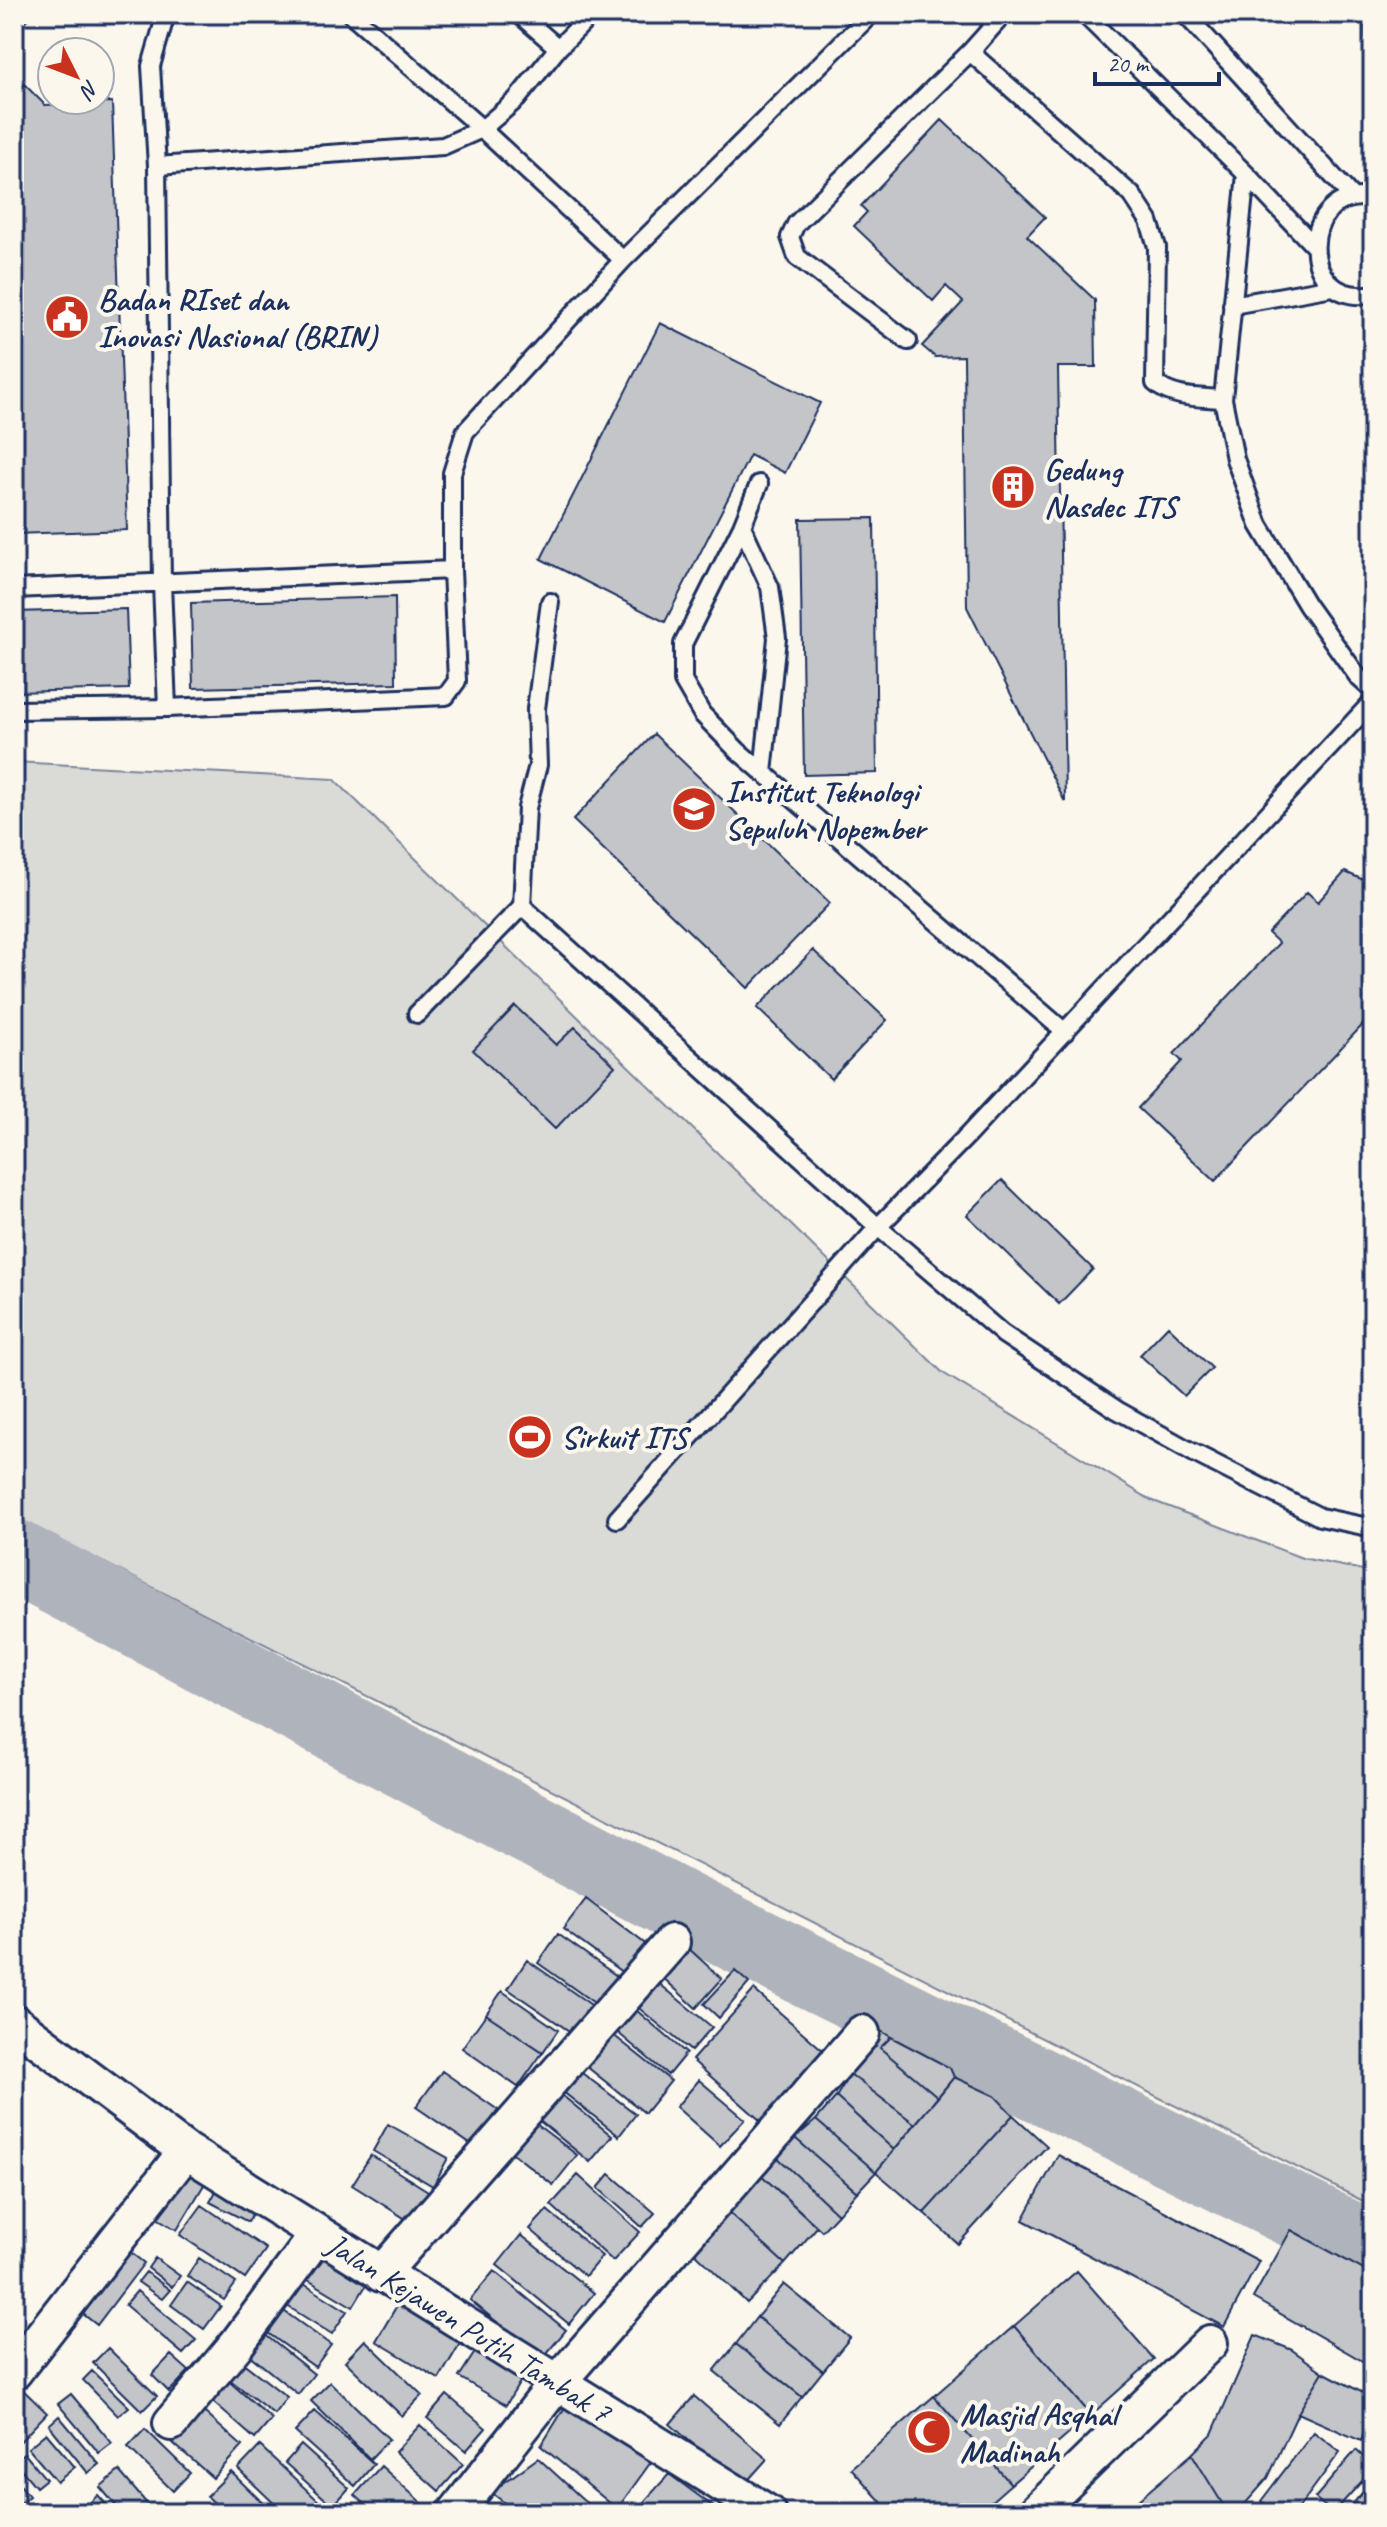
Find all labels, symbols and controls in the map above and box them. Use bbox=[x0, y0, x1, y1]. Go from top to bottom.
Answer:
north arrow bbox=[36, 36, 116, 116]
scale bar bbox=[1095, 36, 1219, 86]
text: 20 m bbox=[1107, 49, 1150, 79]
text: N bbox=[73, 74, 105, 106]
place label: Badan RIset dan Inovasi Nasional (BRIN) bbox=[98, 279, 379, 357]
public building icon: Badan RIset dan Inovasi Nasional (BRIN) bbox=[43, 293, 91, 341]
place label: Gedung Nasdec ITS bbox=[1044, 449, 1181, 527]
building icon: Gedung Nasdec ITS bbox=[989, 463, 1037, 511]
place label: Institut Teknologi Sepuluh Nopember bbox=[725, 771, 929, 849]
school or university icon: Institut Teknologi Sepuluh Nopember bbox=[670, 785, 718, 833]
sports icon: Sirkuit ITS bbox=[506, 1413, 554, 1461]
place label: Sirkuit ITS bbox=[561, 1417, 692, 1458]
street label: Jalan Kejawen Putih Tambak 7 bbox=[317, 2223, 620, 2433]
place label: Masjid Asqhal Madinah bbox=[960, 2394, 1123, 2472]
mosque icon: Masjid Asqhal Madinah bbox=[905, 2408, 953, 2456]

